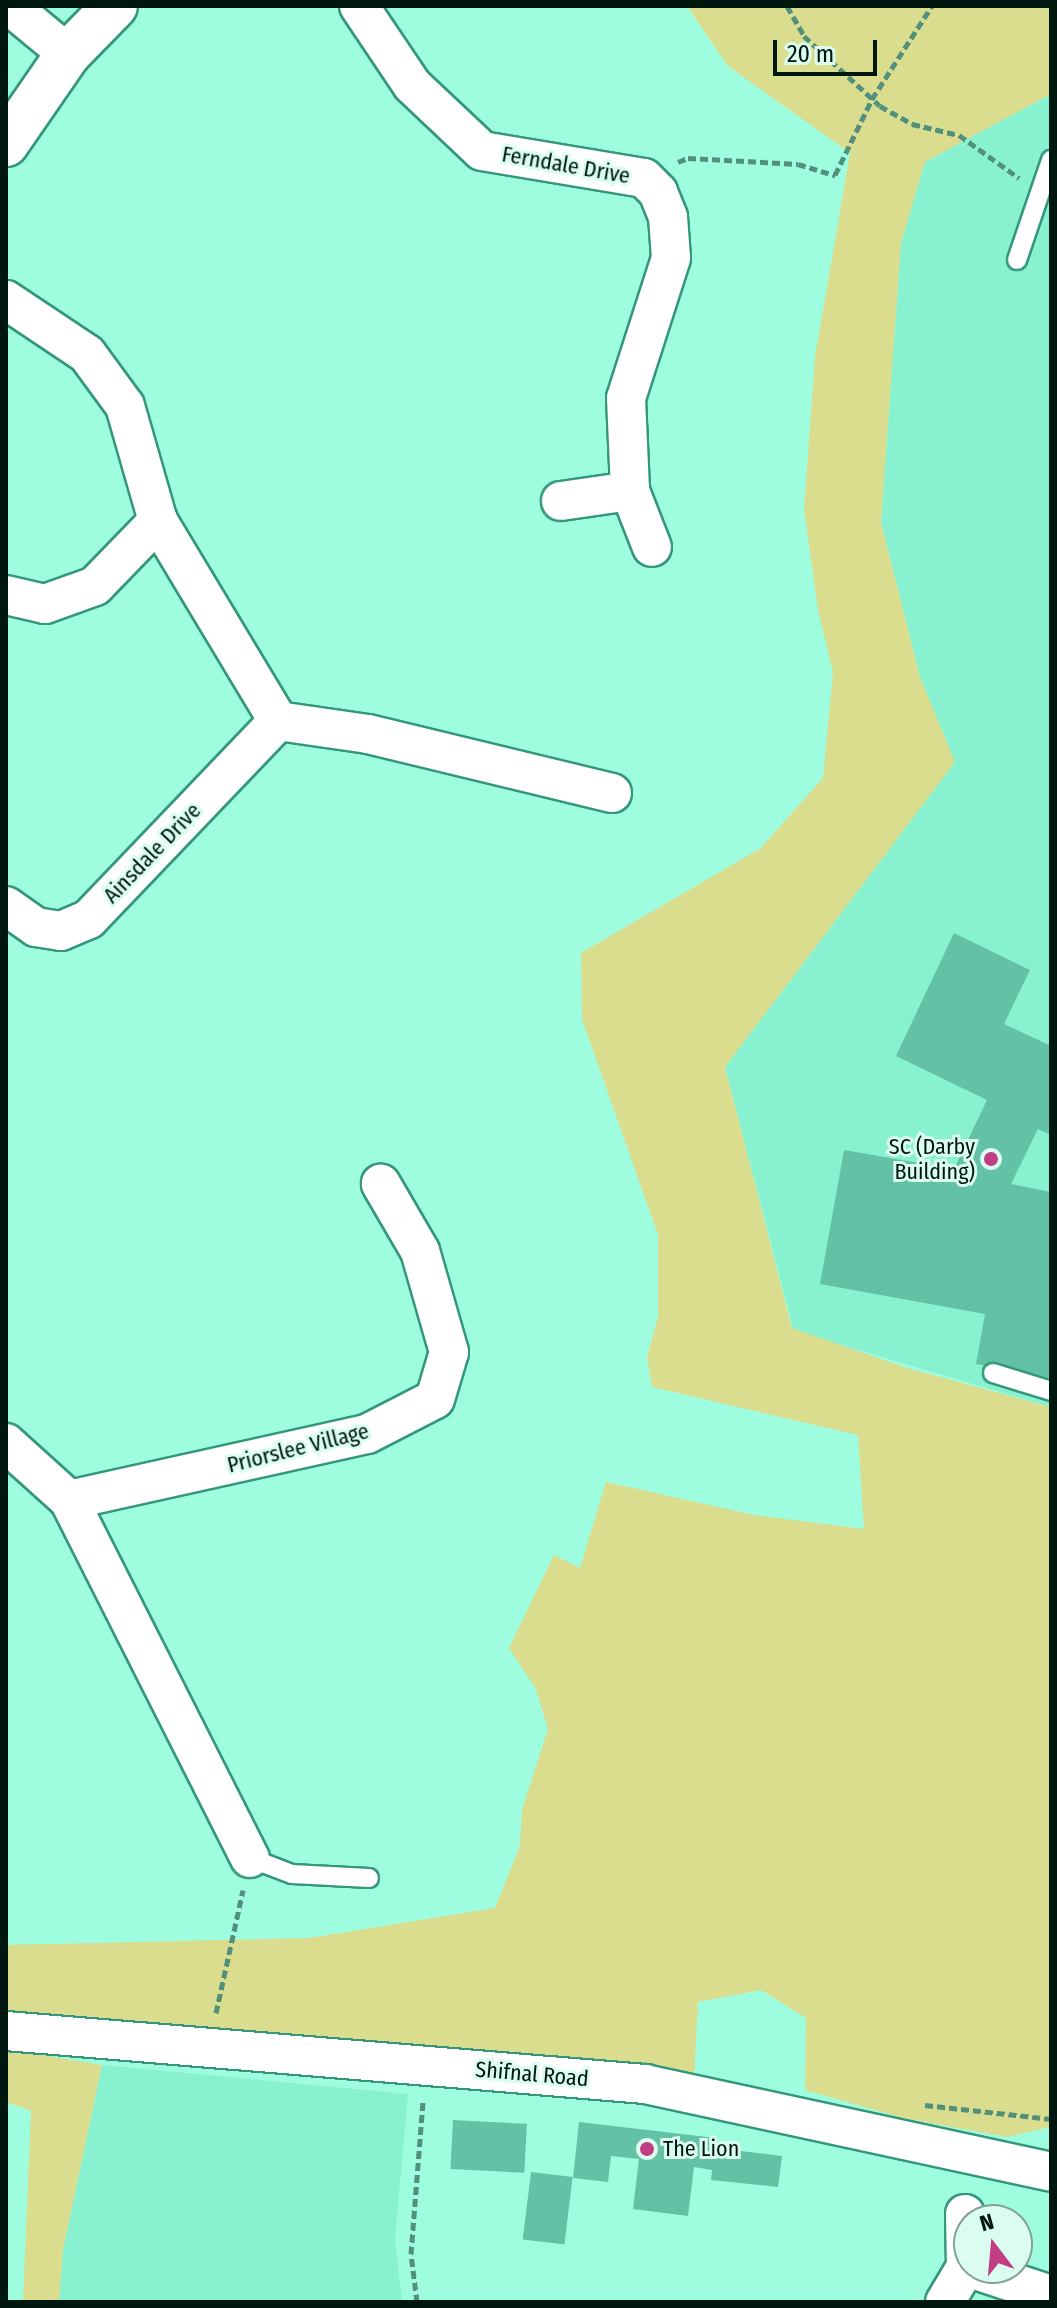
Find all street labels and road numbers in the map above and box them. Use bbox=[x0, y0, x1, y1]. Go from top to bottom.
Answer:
street label: Ferndale Drive bbox=[500, 141, 632, 189]
street label: Ainsdale Drive bbox=[98, 798, 206, 908]
street label: Priorslee Village bbox=[225, 1418, 371, 1478]
street label: Shifnal Road bbox=[474, 2056, 590, 2092]

